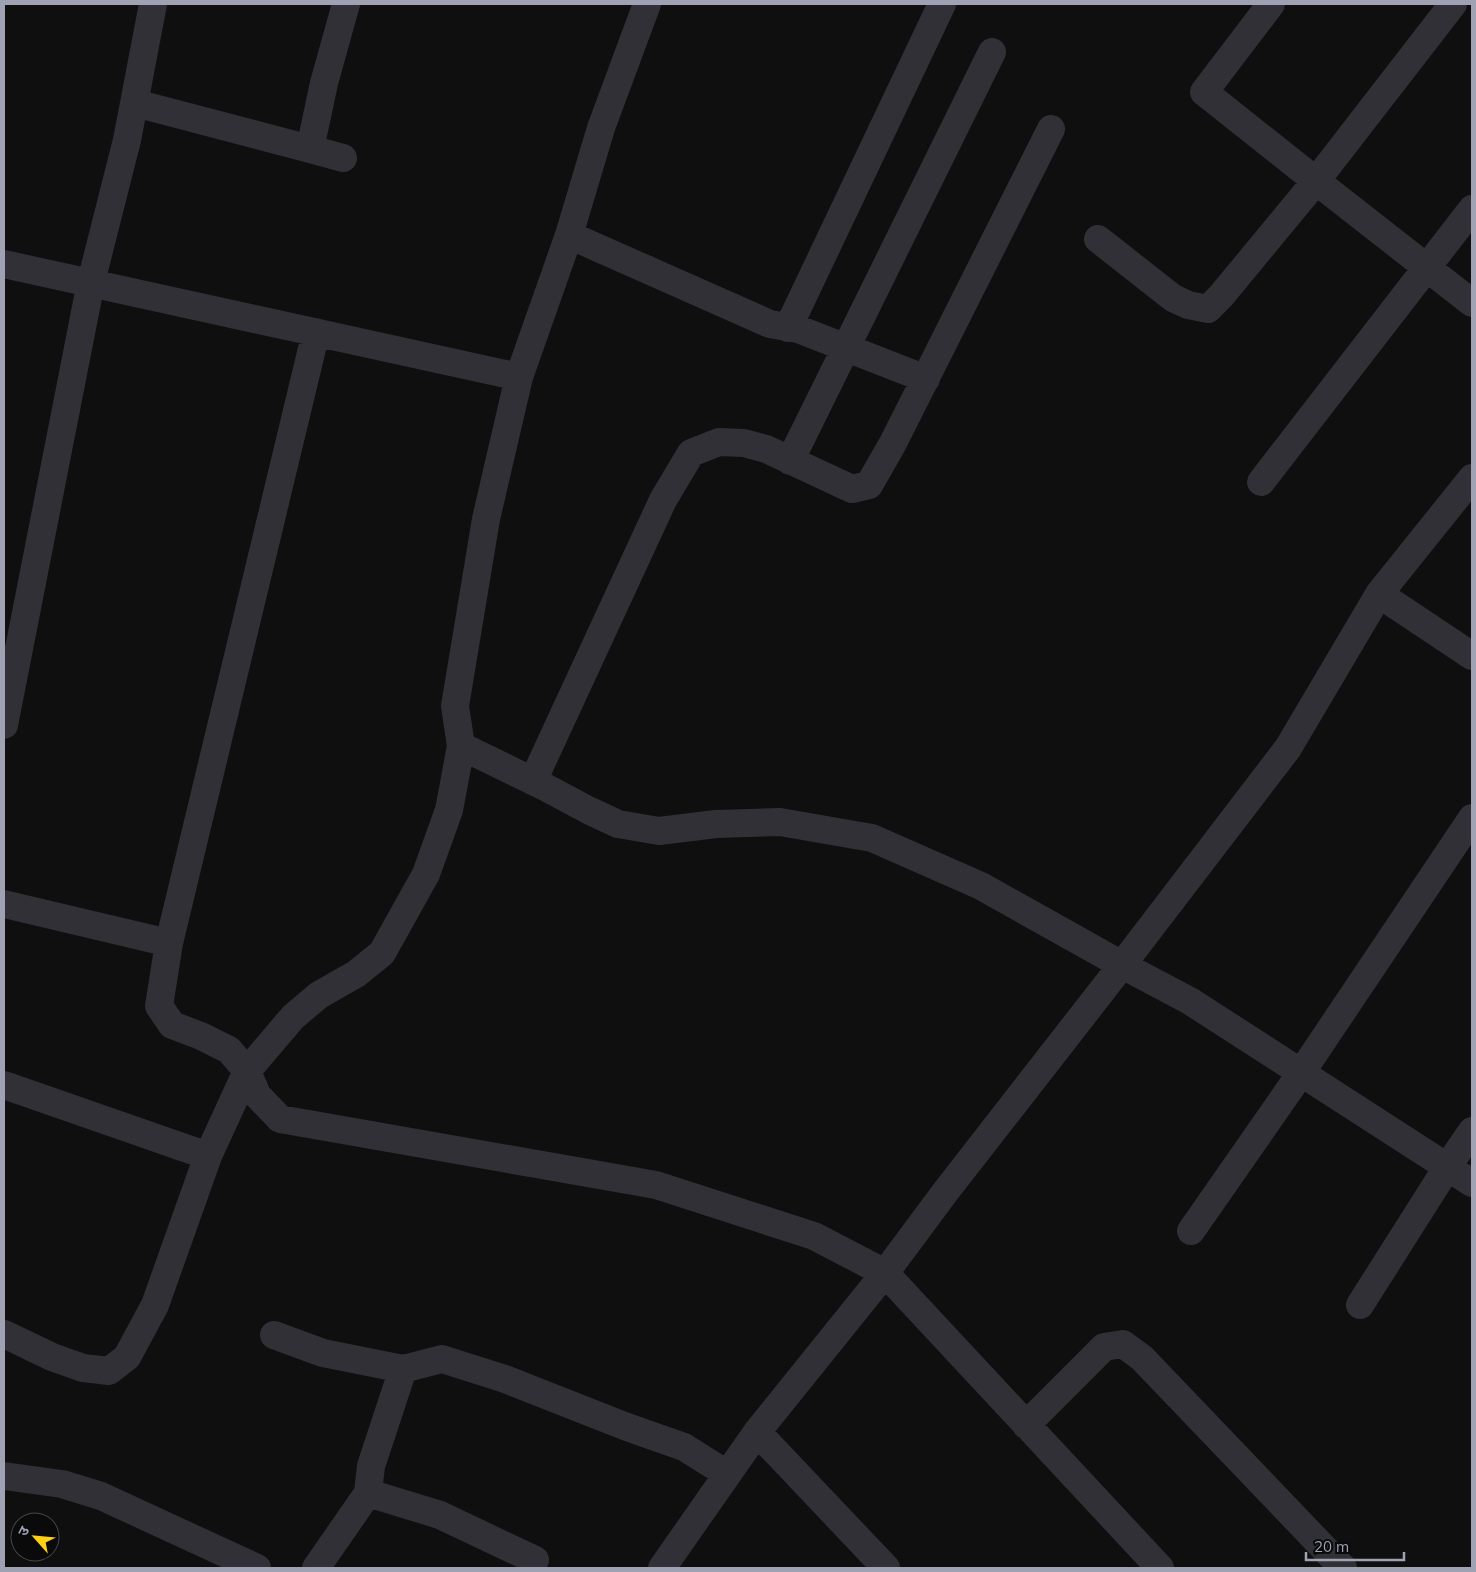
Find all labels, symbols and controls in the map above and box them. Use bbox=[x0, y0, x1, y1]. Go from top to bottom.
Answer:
north arrow bbox=[10, 1512, 60, 1562]
text: उ bbox=[14, 1523, 34, 1539]
scale bar bbox=[1306, 1530, 1404, 1562]
text: 20 m bbox=[1314, 1537, 1349, 1556]

